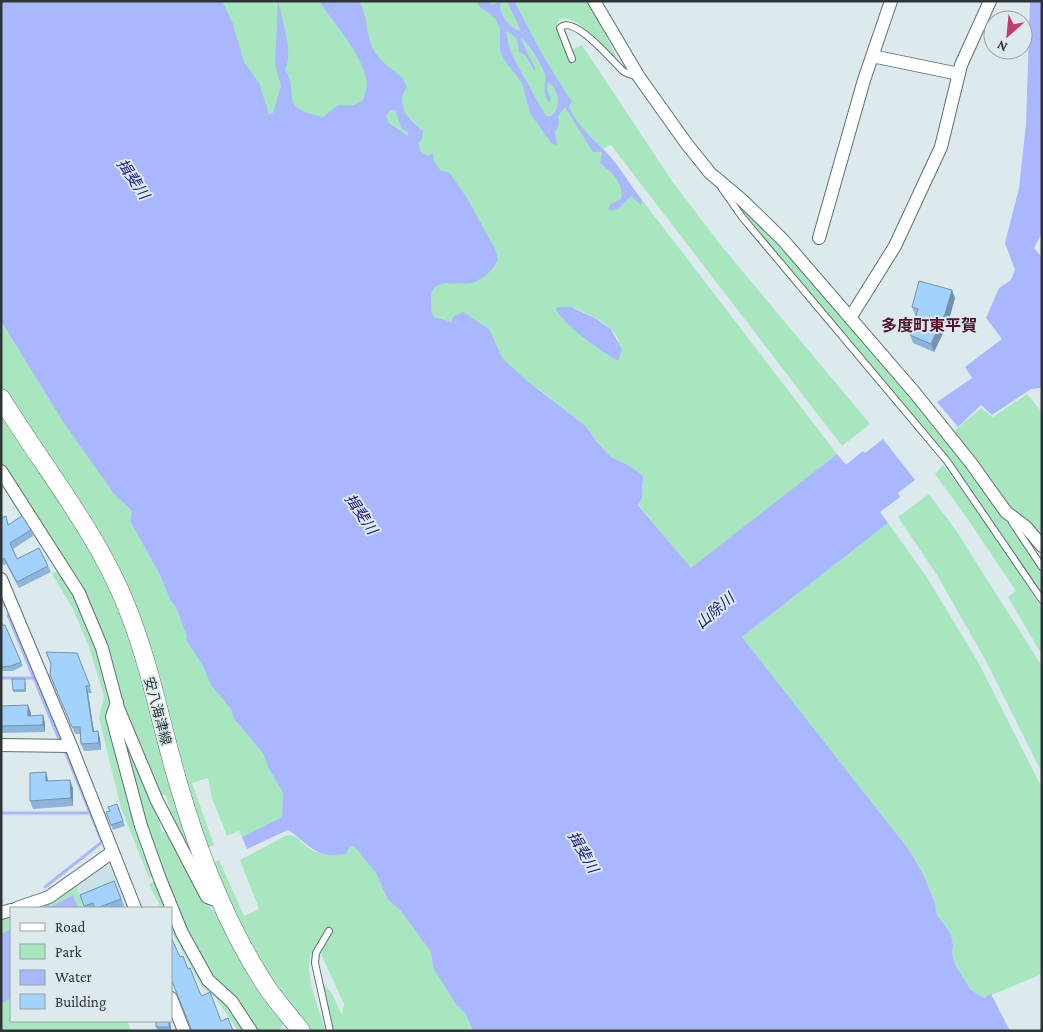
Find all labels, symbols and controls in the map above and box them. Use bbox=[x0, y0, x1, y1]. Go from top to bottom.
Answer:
north arrow bbox=[983, 10, 1033, 60]
text: N bbox=[994, 37, 1010, 56]
water label: 揖斐川 bbox=[114, 156, 153, 204]
district label: 多度町東平賀 bbox=[881, 317, 977, 334]
water label: 揖斐川 bbox=[342, 491, 381, 539]
water label: 山除川 bbox=[693, 589, 739, 632]
street label: 安八海津線 bbox=[141, 675, 175, 747]
water label: 揖斐川 bbox=[565, 829, 602, 877]
legend bbox=[10, 907, 172, 1022]
text: Road bbox=[55, 919, 86, 935]
text: Park bbox=[55, 944, 82, 960]
text: Water bbox=[55, 969, 92, 985]
text: Building bbox=[55, 994, 106, 1011]

